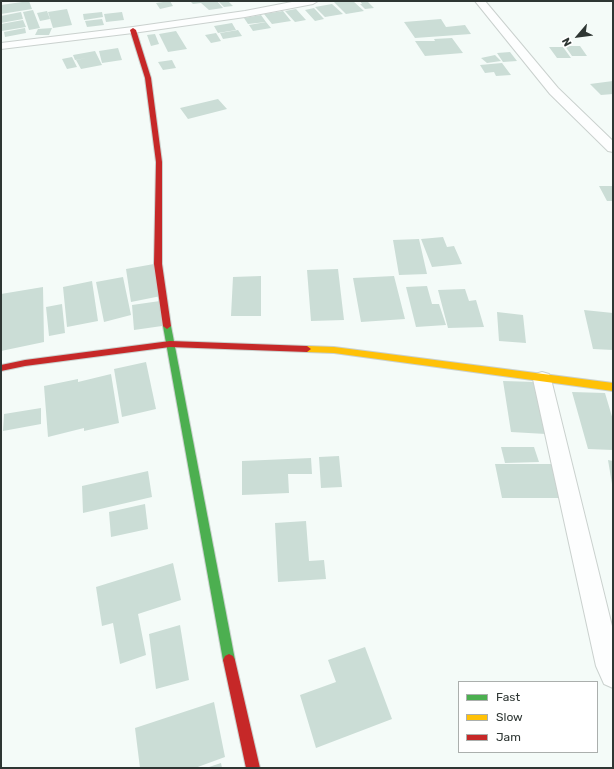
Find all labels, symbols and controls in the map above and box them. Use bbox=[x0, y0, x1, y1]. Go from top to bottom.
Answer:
north arrow bbox=[558, 16, 598, 56]
text: N bbox=[559, 35, 575, 48]
legend bbox=[458, 681, 598, 753]
text: Fast bbox=[496, 690, 520, 704]
text: Slow bbox=[496, 710, 523, 724]
text: Jam bbox=[496, 730, 521, 744]

